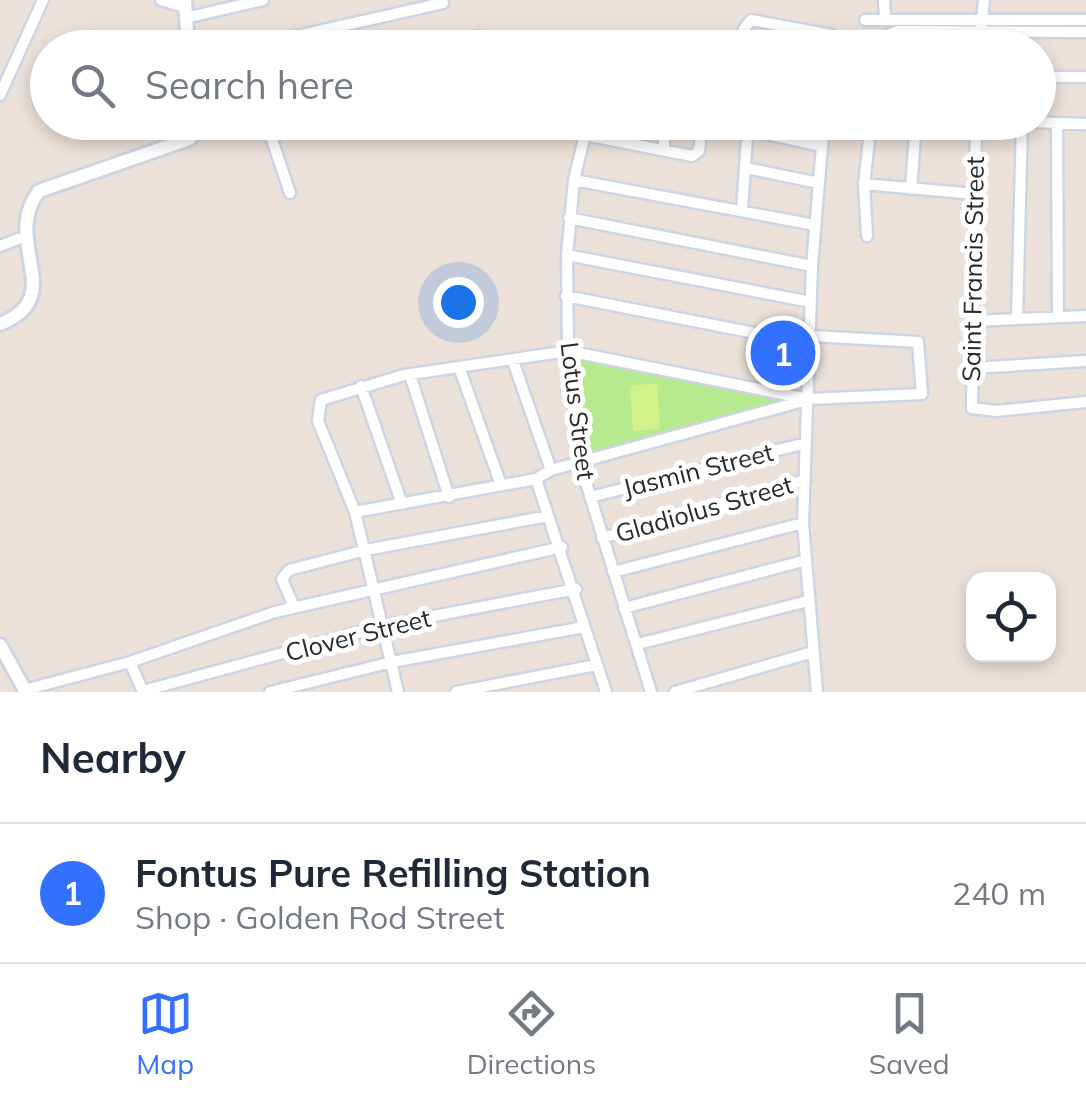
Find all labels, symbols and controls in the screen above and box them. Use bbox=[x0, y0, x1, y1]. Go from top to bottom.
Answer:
search box bbox=[30, 30, 1056, 140]
icon: search bbox=[65, 58, 120, 113]
text: Search here bbox=[145, 61, 354, 109]
street label: Saint Francis Street bbox=[955, 156, 990, 382]
your location bbox=[433, 277, 484, 328]
pin: 1 bbox=[750, 316, 816, 390]
street label: Lotus Street bbox=[555, 340, 602, 482]
street label: Jasmin Street bbox=[619, 436, 776, 503]
street label: Gladiolus Street bbox=[612, 468, 796, 549]
map controls bbox=[966, 572, 1056, 662]
button: locate bbox=[966, 572, 1056, 662]
street label: Clover Street bbox=[282, 601, 434, 668]
text: Nearby bbox=[40, 731, 186, 784]
text: Fontus Pure Refilling Station bbox=[135, 849, 651, 897]
text: 1 bbox=[63, 873, 82, 913]
text: 240 m bbox=[952, 873, 1046, 913]
text: Shop · Golden Rod Street bbox=[135, 897, 504, 937]
tab: Map bbox=[136, 986, 194, 1081]
tab: Directions bbox=[467, 986, 596, 1081]
tab: Saved bbox=[869, 986, 950, 1081]

